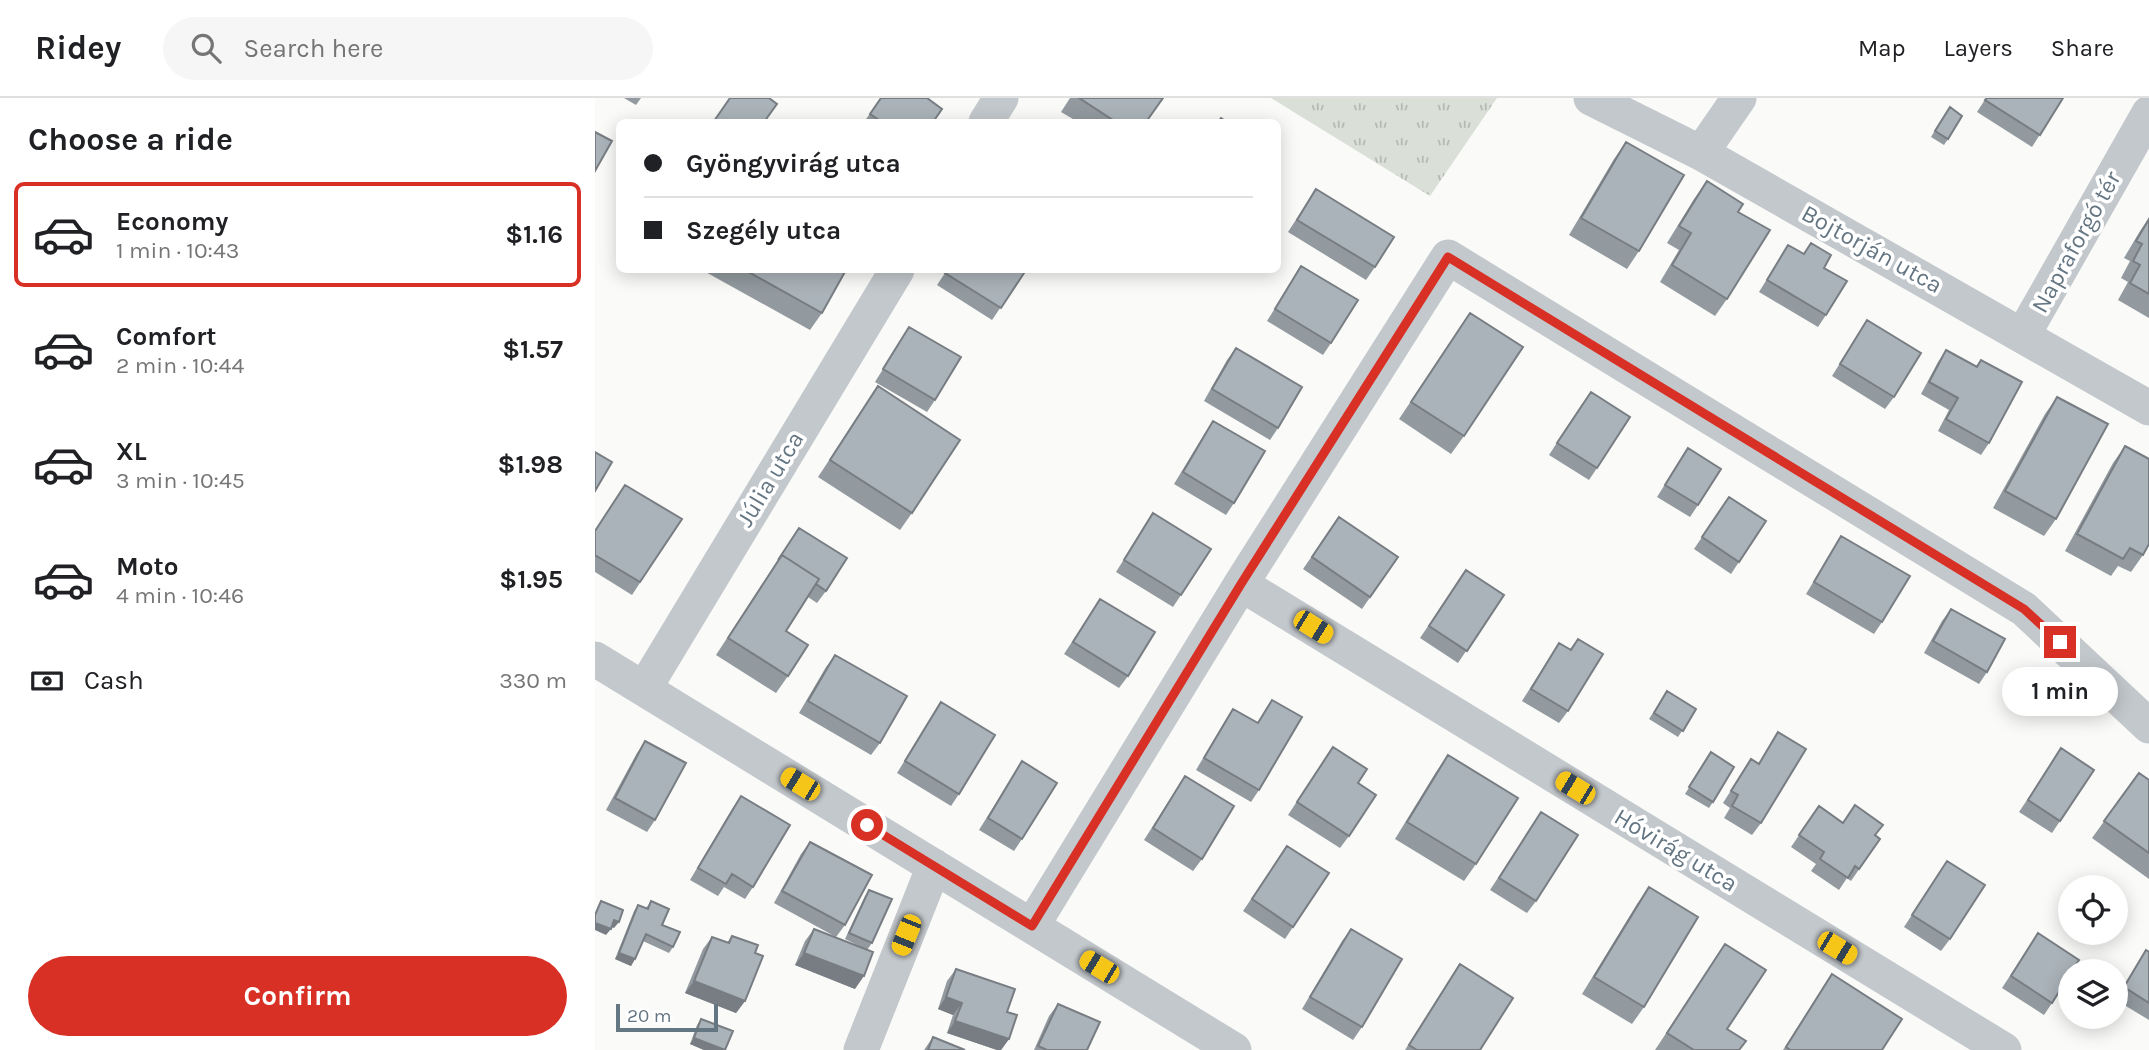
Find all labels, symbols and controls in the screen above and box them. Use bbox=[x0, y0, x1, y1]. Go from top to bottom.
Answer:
search box bbox=[163, 17, 653, 80]
text: Ridey bbox=[35, 29, 121, 67]
icon: search bbox=[187, 29, 225, 67]
text: Search here bbox=[243, 33, 383, 64]
text: Map bbox=[1858, 34, 1906, 62]
text: Layers bbox=[1944, 34, 2013, 62]
text: Share bbox=[2051, 34, 2114, 62]
text: Choose a ride bbox=[28, 121, 233, 158]
text: Gyöngyvirág utca bbox=[686, 148, 901, 179]
street label: Napraforgó tér bbox=[2026, 166, 2127, 318]
street label: Bojtorján utca bbox=[1797, 199, 1947, 299]
icon: car bbox=[32, 203, 95, 266]
text: Economy bbox=[116, 206, 228, 237]
text: Szegély utca bbox=[686, 215, 841, 246]
text: $1.16 bbox=[505, 219, 563, 250]
text: 1 min · 10:43 bbox=[116, 237, 239, 264]
icon: car bbox=[32, 318, 95, 381]
text: Comfort bbox=[116, 321, 217, 352]
text: $1.57 bbox=[502, 334, 563, 365]
text: 2 min · 10:44 bbox=[116, 352, 244, 379]
street label: Júlia utca bbox=[731, 426, 809, 532]
icon: car bbox=[32, 433, 95, 496]
text: XL bbox=[116, 436, 147, 467]
text: $1.98 bbox=[498, 449, 563, 480]
text: 3 min · 10:45 bbox=[116, 467, 245, 494]
icon: car bbox=[32, 548, 95, 611]
text: Moto bbox=[116, 551, 178, 582]
text: $1.95 bbox=[499, 564, 563, 595]
text: 4 min · 10:46 bbox=[116, 582, 244, 609]
car bbox=[1290, 607, 1337, 647]
route end bbox=[2044, 626, 2076, 658]
icon: cash bbox=[28, 662, 66, 700]
text: Cash bbox=[84, 665, 144, 696]
callout: 1 min bbox=[2002, 666, 2118, 716]
text: 330 m bbox=[499, 667, 567, 694]
text: 1 min bbox=[2031, 678, 2089, 705]
car bbox=[777, 764, 824, 804]
car bbox=[1552, 768, 1599, 808]
street label: Hóvirág utca bbox=[1609, 802, 1743, 898]
route start bbox=[851, 809, 883, 841]
map controls bbox=[2058, 875, 2128, 1029]
button: locate bbox=[2058, 875, 2128, 945]
car bbox=[889, 912, 924, 958]
car bbox=[1814, 928, 1861, 968]
car bbox=[1076, 947, 1123, 987]
button: Confirm bbox=[28, 956, 567, 1036]
button: layers bbox=[2058, 959, 2128, 1029]
scale bar bbox=[616, 1001, 717, 1033]
text: 20 m bbox=[627, 1005, 672, 1027]

